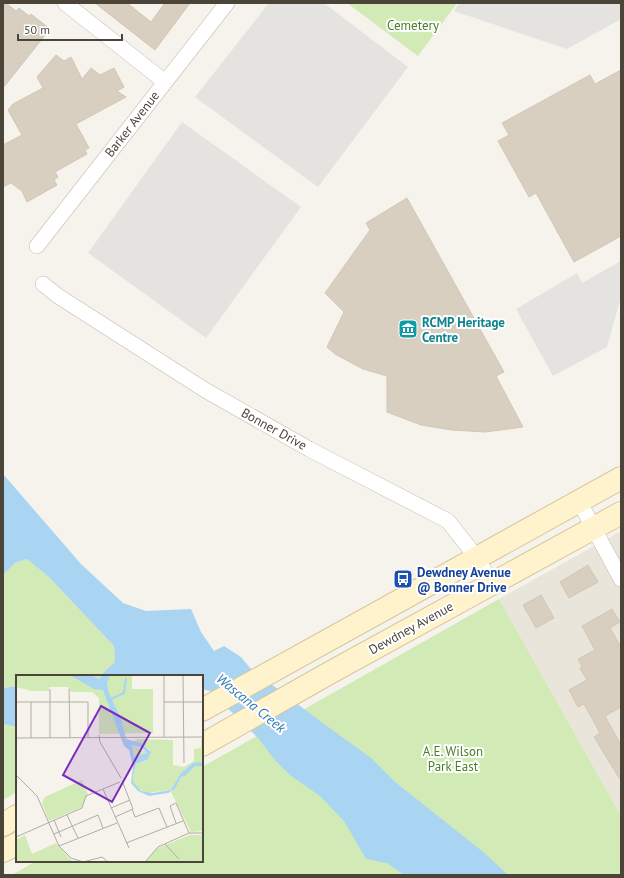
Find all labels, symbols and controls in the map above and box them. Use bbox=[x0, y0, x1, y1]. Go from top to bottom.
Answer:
scale bar bbox=[18, 16, 122, 42]
park label: Cemetery bbox=[387, 17, 439, 34]
text: 50 m bbox=[24, 22, 50, 37]
street label: Barker Avenue bbox=[101, 88, 163, 160]
place label: RCMP Heritage Centre bbox=[422, 314, 505, 346]
museum icon: RCMP Heritage Centre bbox=[397, 318, 419, 340]
street label: Bonner Drive bbox=[238, 404, 310, 454]
place label: Dewdney Avenue @ Bonner Drive bbox=[417, 564, 511, 596]
bus stop icon: Dewdney Avenue @ Bonner Drive bbox=[392, 568, 414, 590]
street label: Dewdney Avenue bbox=[366, 598, 456, 658]
water label: Wascana Creek bbox=[213, 670, 290, 737]
inset map bbox=[16, 675, 203, 862]
park label: A.E. Wilson Park East bbox=[423, 743, 483, 775]

